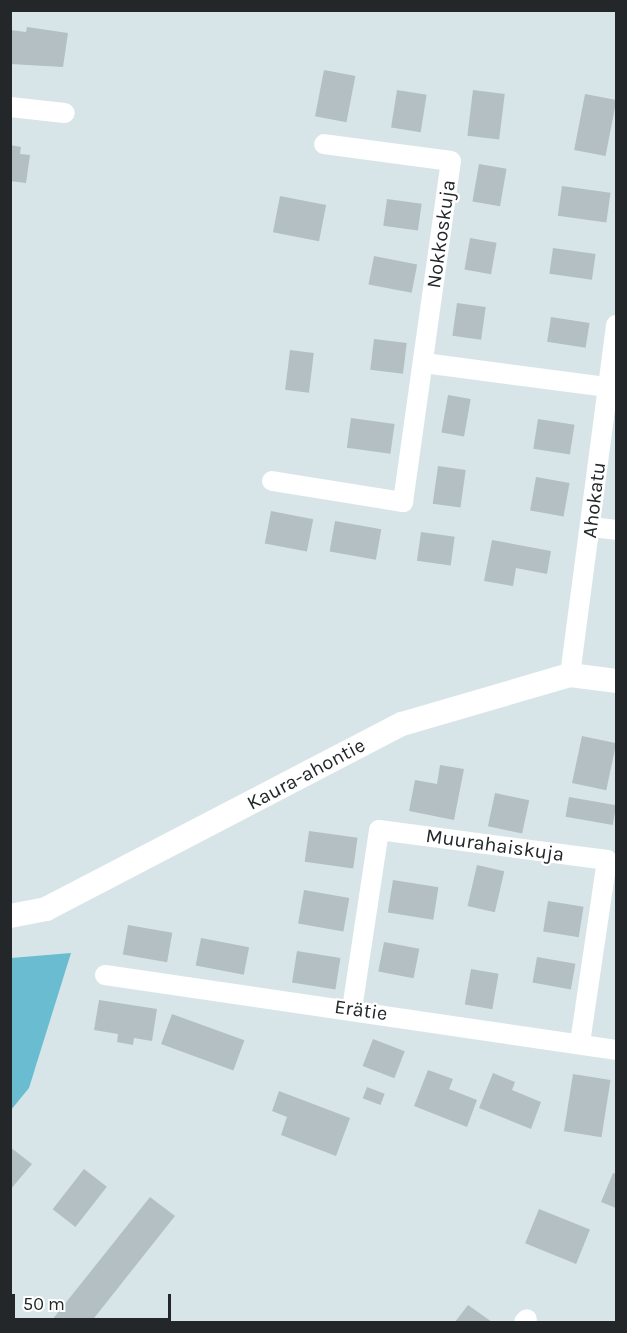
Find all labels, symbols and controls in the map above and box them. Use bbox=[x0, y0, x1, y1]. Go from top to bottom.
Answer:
street label: Nokkoskuja bbox=[422, 178, 460, 290]
street label: Ahokatu bbox=[577, 461, 611, 539]
street label: Kaura-ahontie bbox=[243, 733, 369, 815]
street label: Muurahaiskuja bbox=[424, 823, 566, 867]
street label: Erätie bbox=[333, 994, 389, 1026]
scale bar bbox=[15, 1282, 174, 1320]
text: 50 m bbox=[23, 1293, 65, 1315]

